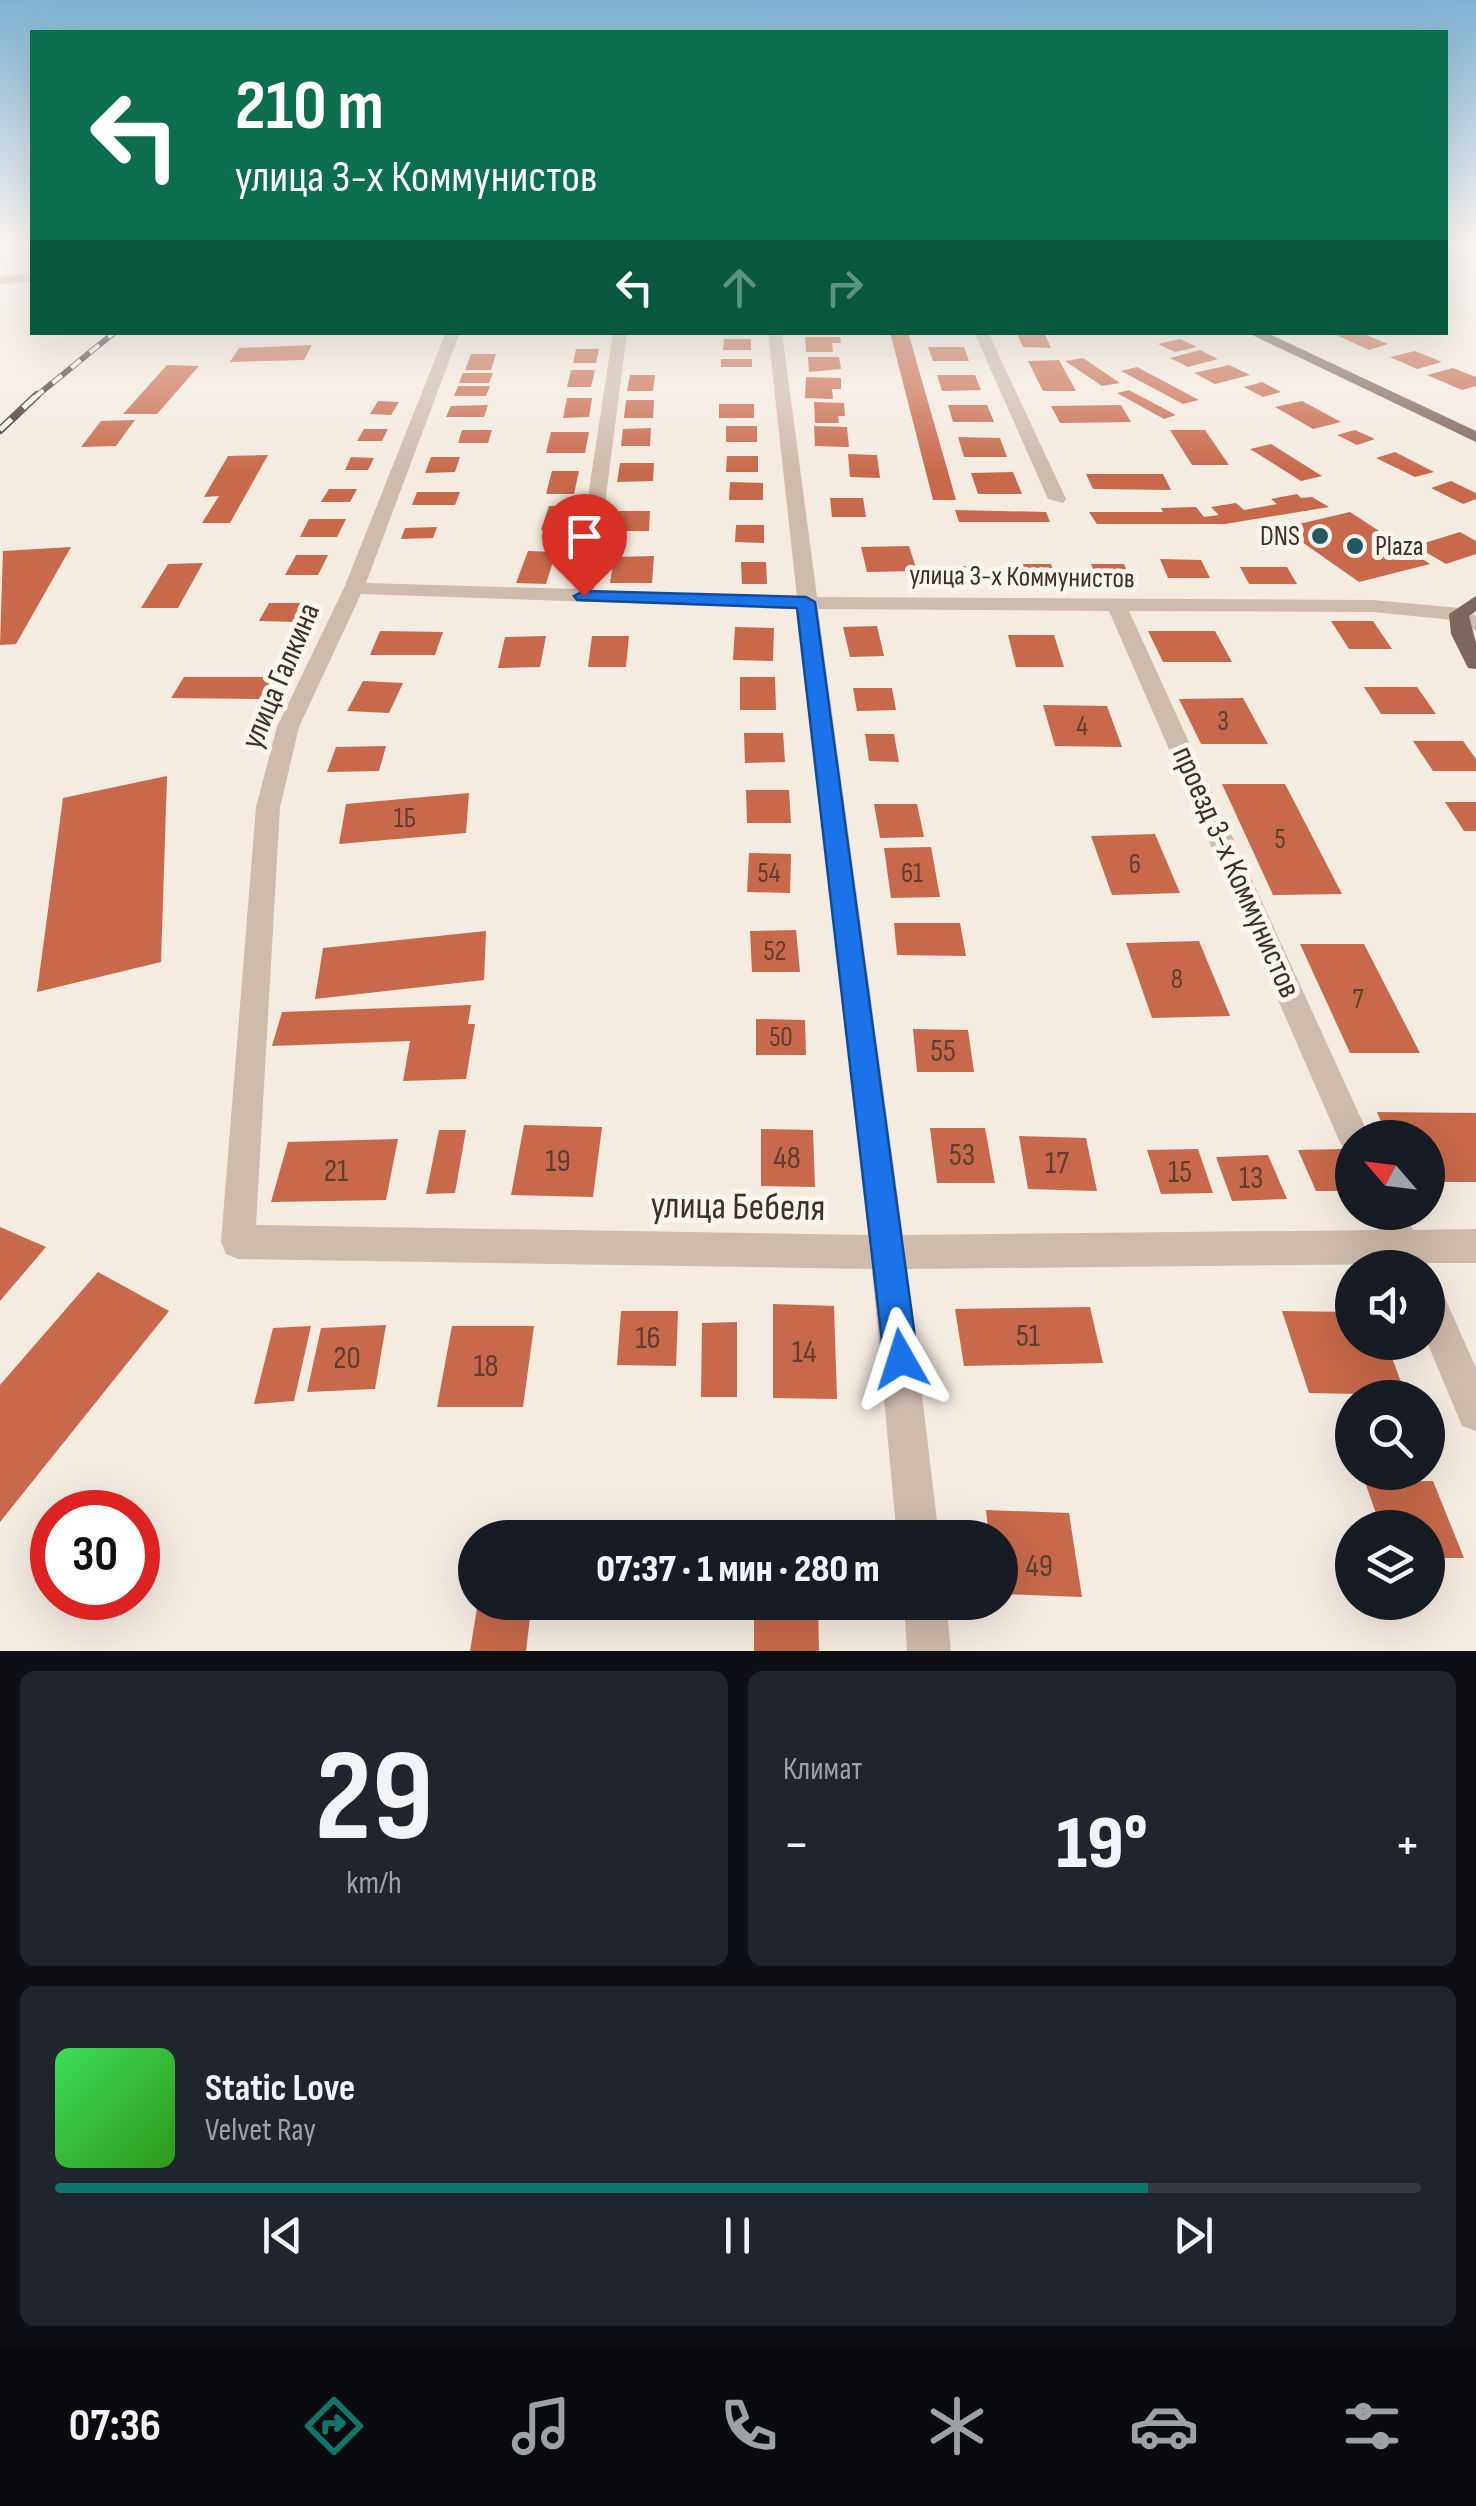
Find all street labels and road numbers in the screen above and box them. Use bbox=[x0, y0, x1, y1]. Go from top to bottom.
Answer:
street label: улица 3-х Коммунистов bbox=[909, 559, 1135, 595]
street label: улица Галкина bbox=[233, 597, 329, 755]
street label: проезд 3-х Коммунистов bbox=[1163, 740, 1309, 1004]
street label: улица Бебеля bbox=[650, 1183, 826, 1231]

